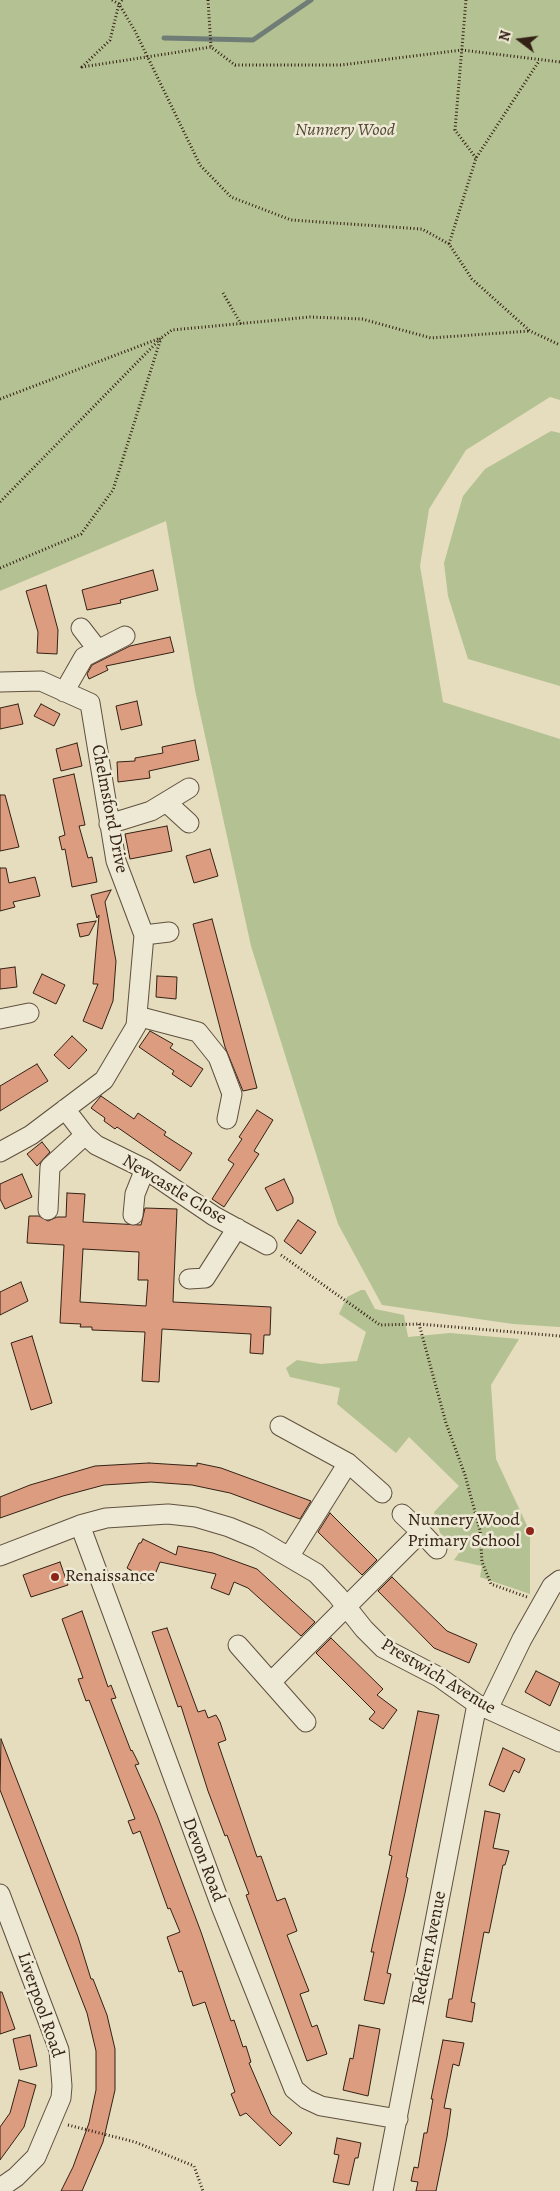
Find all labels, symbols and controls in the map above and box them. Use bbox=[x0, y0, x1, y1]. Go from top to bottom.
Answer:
north arrow bbox=[495, 15, 545, 65]
text: N bbox=[495, 29, 516, 43]
park label: Nunnery Wood bbox=[295, 120, 395, 142]
street label: Chelmsford Drive bbox=[86, 743, 132, 875]
street label: Newcastle Close bbox=[118, 1150, 230, 1230]
place label: Nunnery Wood Primary School bbox=[407, 1510, 520, 1552]
marker: Nunnery Wood Primary School bbox=[524, 1525, 536, 1537]
place label: Renaissance bbox=[65, 1566, 155, 1588]
marker: Renaissance bbox=[49, 1571, 61, 1583]
street label: Prestwich Avenue bbox=[377, 1634, 499, 1720]
street label: Devon Road bbox=[177, 1815, 229, 1905]
street label: Redfern Avenue bbox=[408, 1889, 452, 2007]
street label: Liverpool Road bbox=[12, 1950, 68, 2060]

